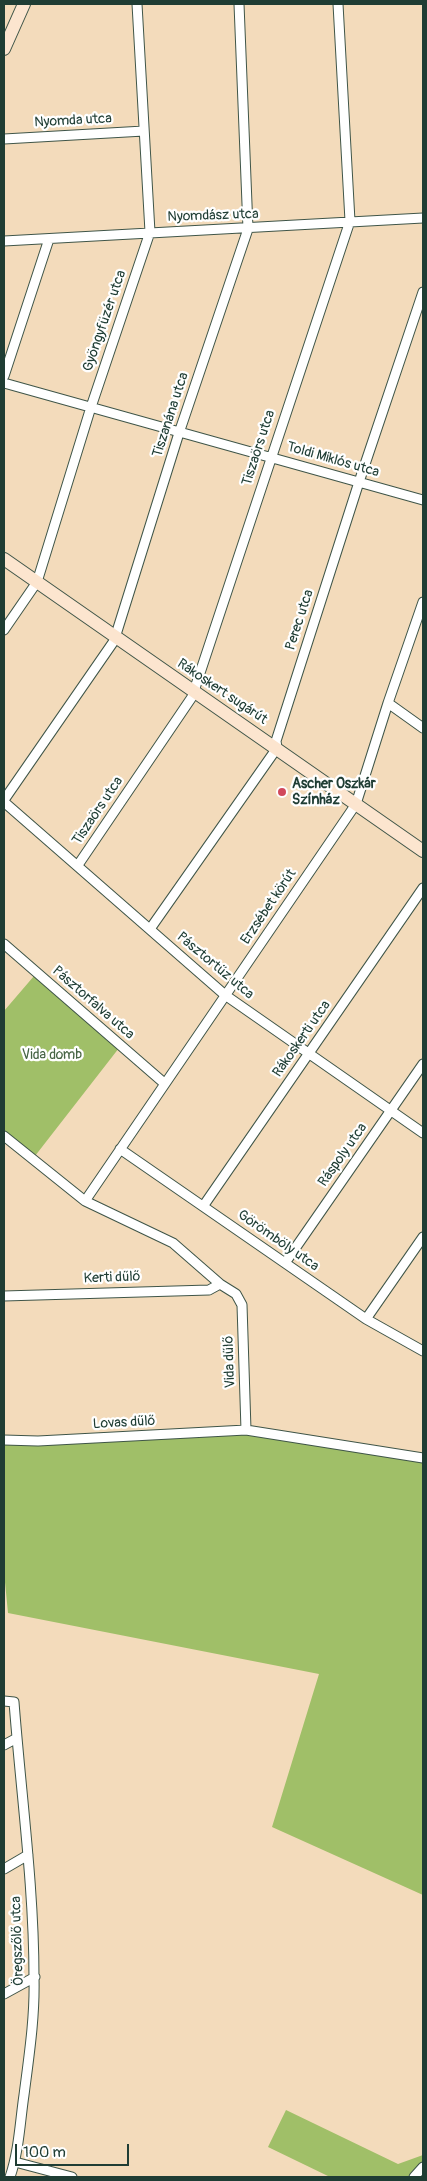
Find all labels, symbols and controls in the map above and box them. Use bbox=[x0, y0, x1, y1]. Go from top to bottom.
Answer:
street label: Nyomda utca bbox=[34, 111, 112, 131]
street label: Nyomdász utca bbox=[167, 206, 259, 226]
street label: Gyöngyfüzér utca bbox=[80, 268, 130, 374]
street label: Tiszanána utca bbox=[149, 370, 193, 460]
street label: Tiszaörs utca bbox=[239, 408, 279, 488]
street label: Toldi Miklós utca bbox=[285, 439, 381, 481]
street label: Perec utca bbox=[282, 588, 318, 652]
street label: Rákoskert sugárút bbox=[174, 656, 270, 728]
street label: Tiszaörs utca bbox=[69, 774, 127, 848]
place label: Ascher Oszkár Színház bbox=[292, 776, 376, 809]
marker: Ascher Oszkár Színház bbox=[276, 786, 288, 798]
street label: Erzsébet körút bbox=[238, 866, 300, 948]
street label: Pásztortűz utca bbox=[173, 929, 257, 1003]
street label: Pásztorfalva utca bbox=[49, 963, 137, 1043]
street label: Rákoskerti utca bbox=[269, 998, 335, 1080]
park label: Vida domb bbox=[22, 1047, 82, 1063]
street label: Ráspoly utca bbox=[315, 1120, 371, 1190]
street label: Görömböly utca bbox=[234, 1207, 322, 1275]
street label: Kerti dűlő bbox=[83, 1269, 141, 1287]
street label: Vida dűlő bbox=[221, 1336, 239, 1388]
street label: Lovas dűlő bbox=[92, 1413, 156, 1433]
street label: Öregszőlő utca bbox=[8, 1896, 28, 1986]
scale bar bbox=[18, 2134, 131, 2166]
text: 100 m bbox=[23, 2143, 66, 2162]

